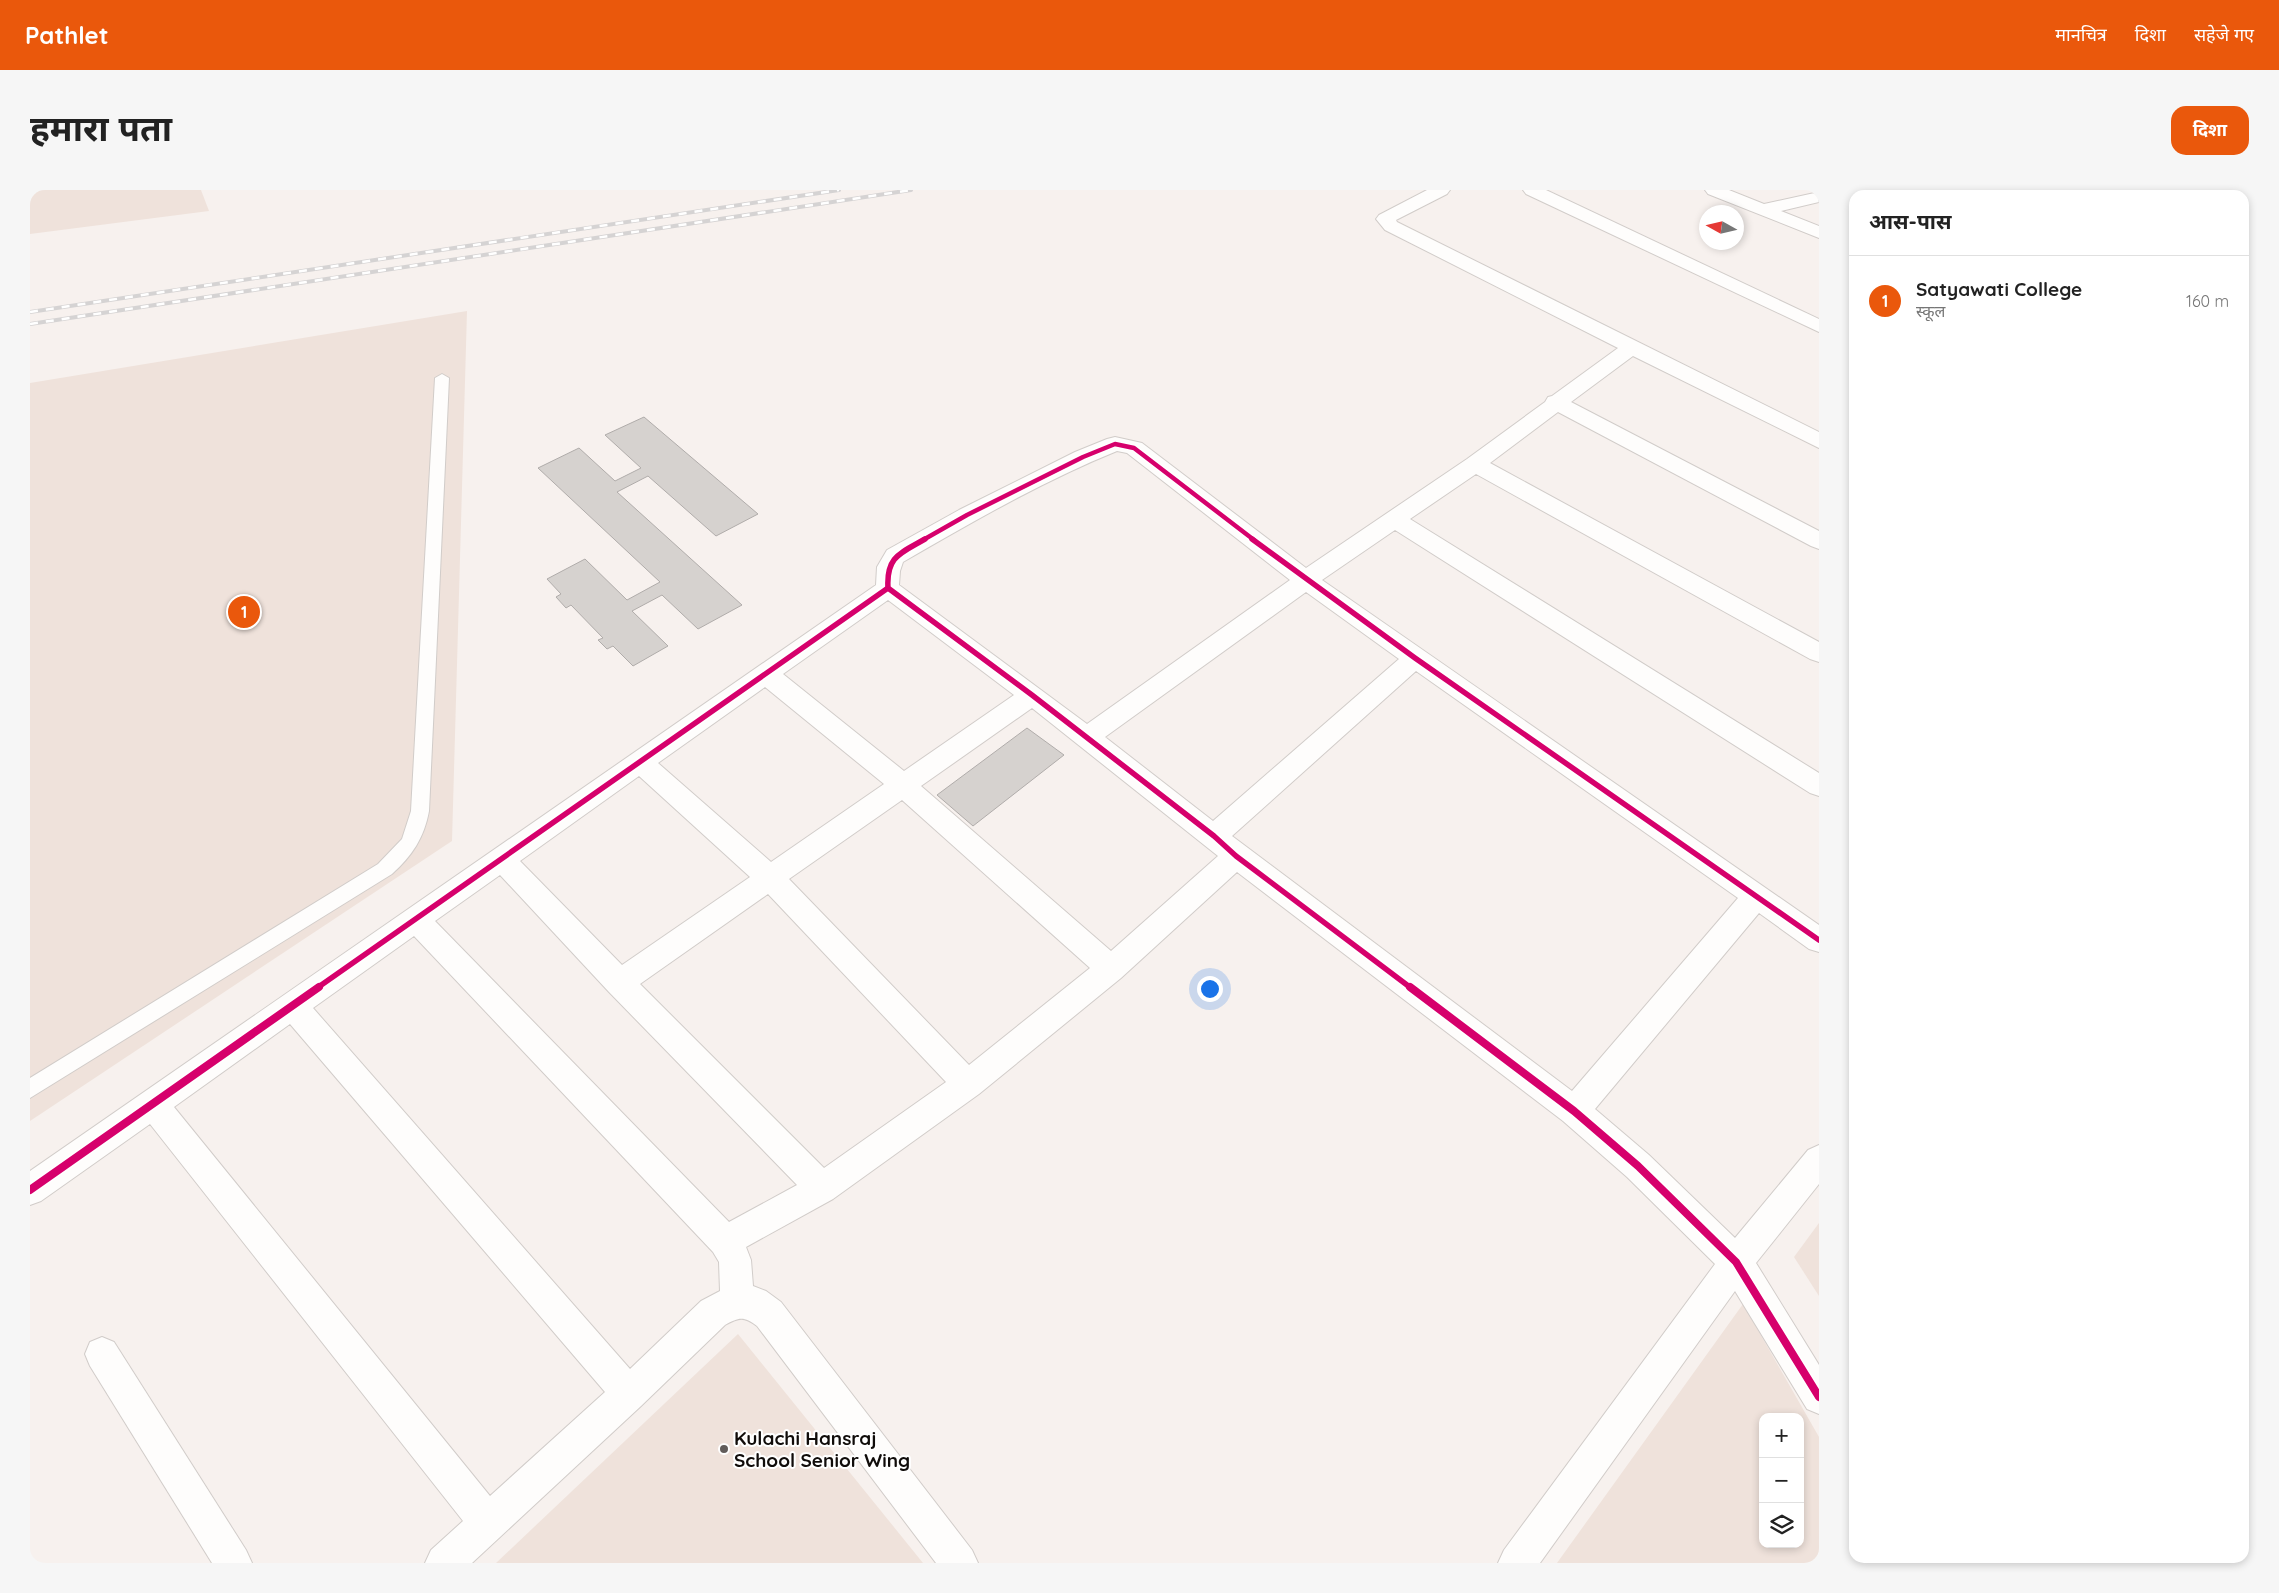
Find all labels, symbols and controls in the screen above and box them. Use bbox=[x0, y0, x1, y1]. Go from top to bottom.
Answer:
text: Pathlet bbox=[25, 20, 109, 50]
text: मानचित्र bbox=[2055, 23, 2107, 46]
text: दिशा bbox=[2135, 23, 2166, 46]
text: सहेजे गए bbox=[2194, 23, 2254, 46]
text: हमारा पता bbox=[30, 106, 172, 150]
button: दिशा bbox=[2171, 106, 2249, 155]
north arrow bbox=[1699, 205, 1744, 250]
text: आस-पास bbox=[1869, 208, 1951, 234]
text: Satyawati College bbox=[1916, 277, 2082, 301]
text: 1 bbox=[1882, 291, 1888, 311]
text: 160 m bbox=[2186, 291, 2229, 311]
text: स्कूल bbox=[1916, 301, 1945, 321]
pin: 1 bbox=[228, 593, 260, 631]
your location bbox=[1197, 976, 1223, 1002]
map controls bbox=[1759, 1413, 1804, 1548]
button: + bbox=[1759, 1413, 1804, 1458]
place label: Kulachi Hansraj School Senior Wing bbox=[734, 1426, 910, 1472]
marker: Kulachi Hansraj School Senior Wing bbox=[718, 1443, 730, 1455]
button: − bbox=[1759, 1458, 1804, 1503]
button: layers bbox=[1759, 1503, 1804, 1548]

